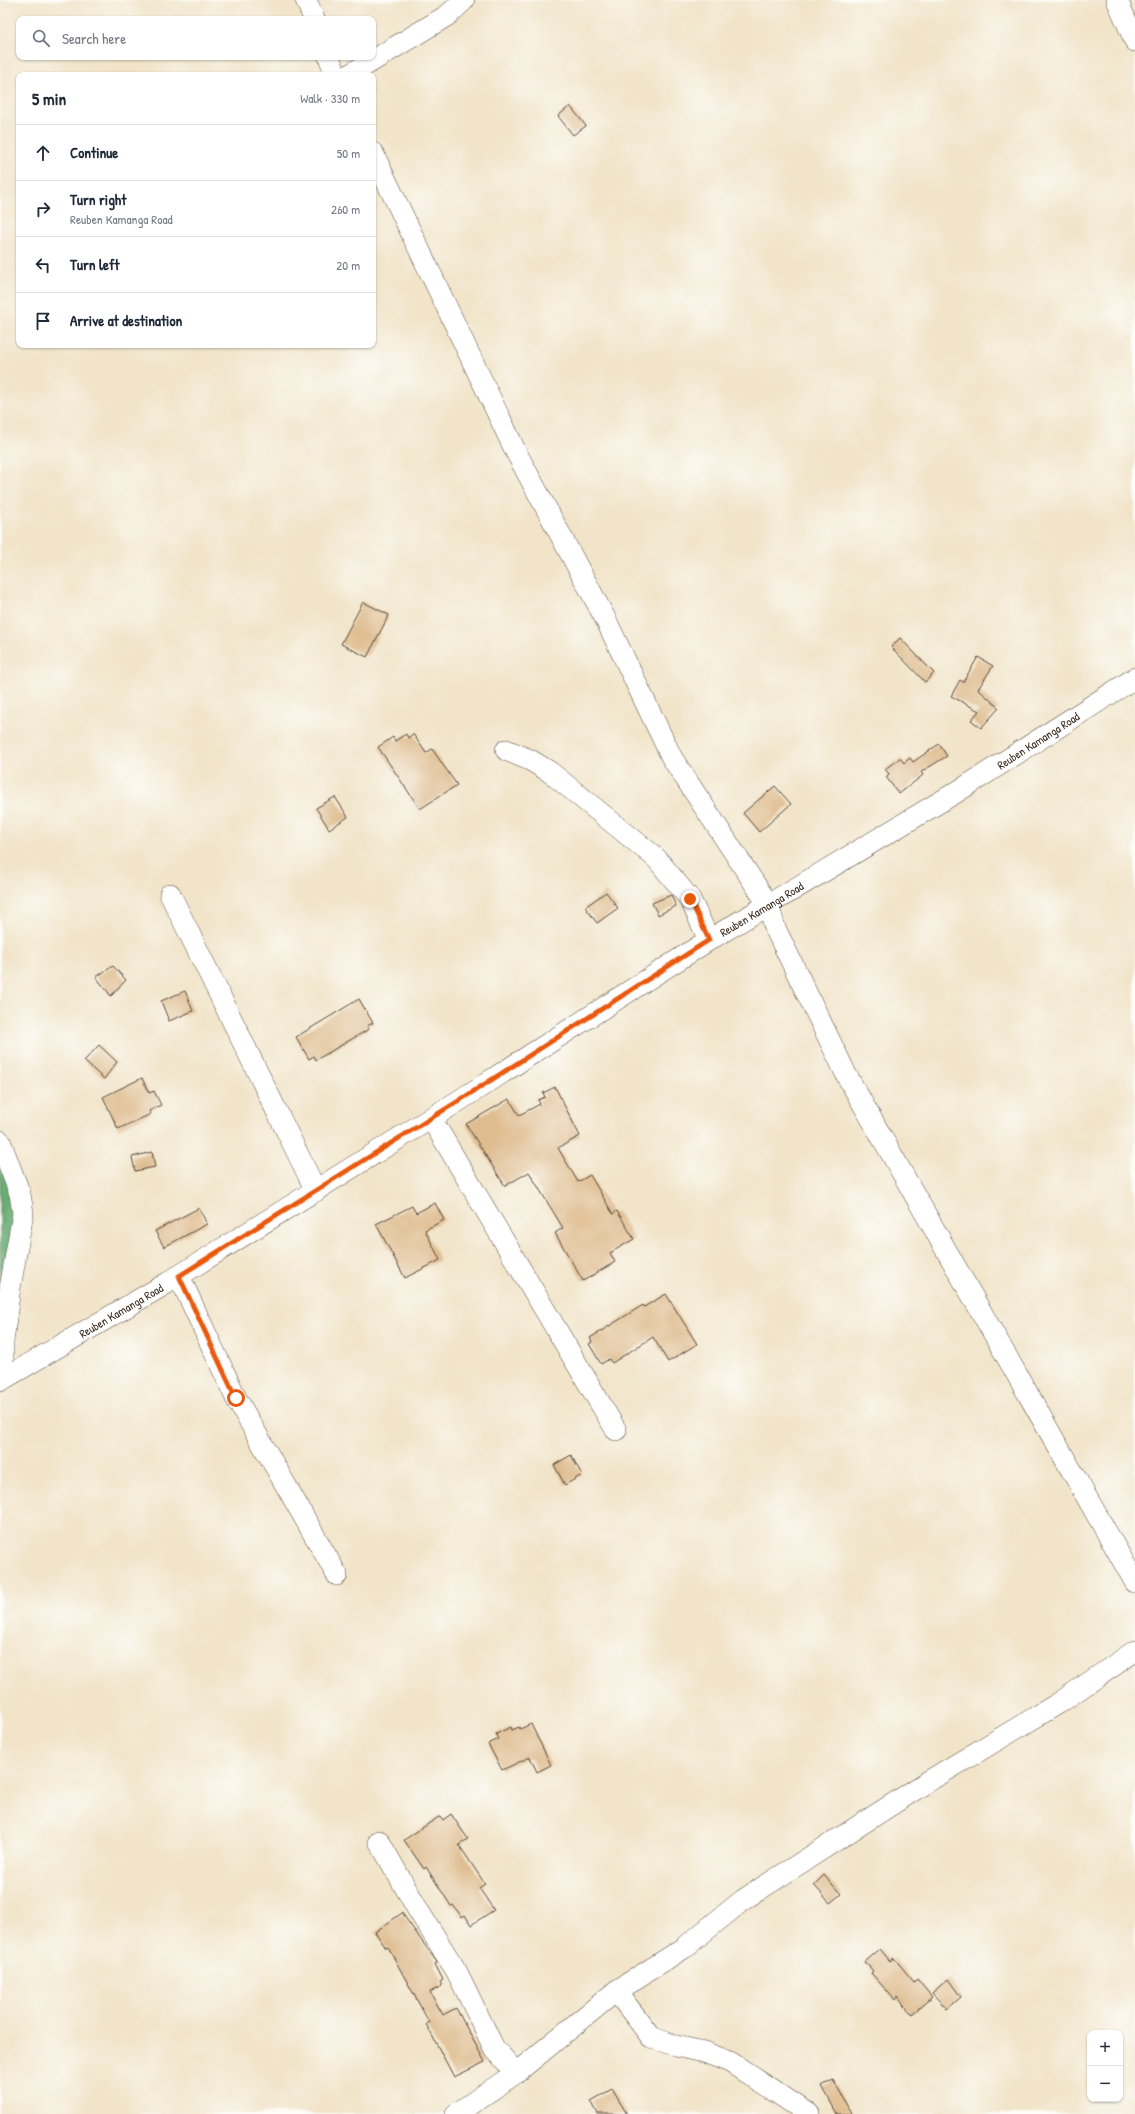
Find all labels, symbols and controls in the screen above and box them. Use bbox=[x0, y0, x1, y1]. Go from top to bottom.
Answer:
search box bbox=[16, 16, 376, 60]
icon: search bbox=[30, 27, 52, 49]
text: Search here bbox=[62, 28, 126, 49]
text: 5 min bbox=[32, 87, 66, 110]
text: Walk · 330 m bbox=[300, 89, 360, 107]
icon: ahead bbox=[32, 142, 54, 164]
text: Continue bbox=[70, 142, 118, 163]
text: 50 m bbox=[337, 144, 360, 162]
text: Turn right bbox=[70, 189, 126, 210]
icon: right bbox=[32, 198, 54, 220]
text: 260 m bbox=[331, 200, 360, 218]
text: Reuben Kamanga Road bbox=[70, 210, 173, 228]
icon: left bbox=[32, 254, 54, 276]
text: Turn left bbox=[70, 254, 120, 275]
text: 20 m bbox=[336, 256, 360, 274]
icon: arrive bbox=[32, 310, 54, 332]
text: Arrive at destination bbox=[70, 310, 182, 331]
street label: Reuben Kamanga Road bbox=[993, 707, 1083, 773]
street label: Reuben Kamanga Road bbox=[716, 877, 807, 940]
route end bbox=[681, 890, 699, 908]
street label: Reuben Kamanga Road bbox=[76, 1279, 166, 1342]
route start bbox=[227, 1389, 245, 1407]
map controls bbox=[1087, 2030, 1123, 2102]
button: + bbox=[1087, 2030, 1123, 2066]
button: − bbox=[1087, 2066, 1123, 2102]

